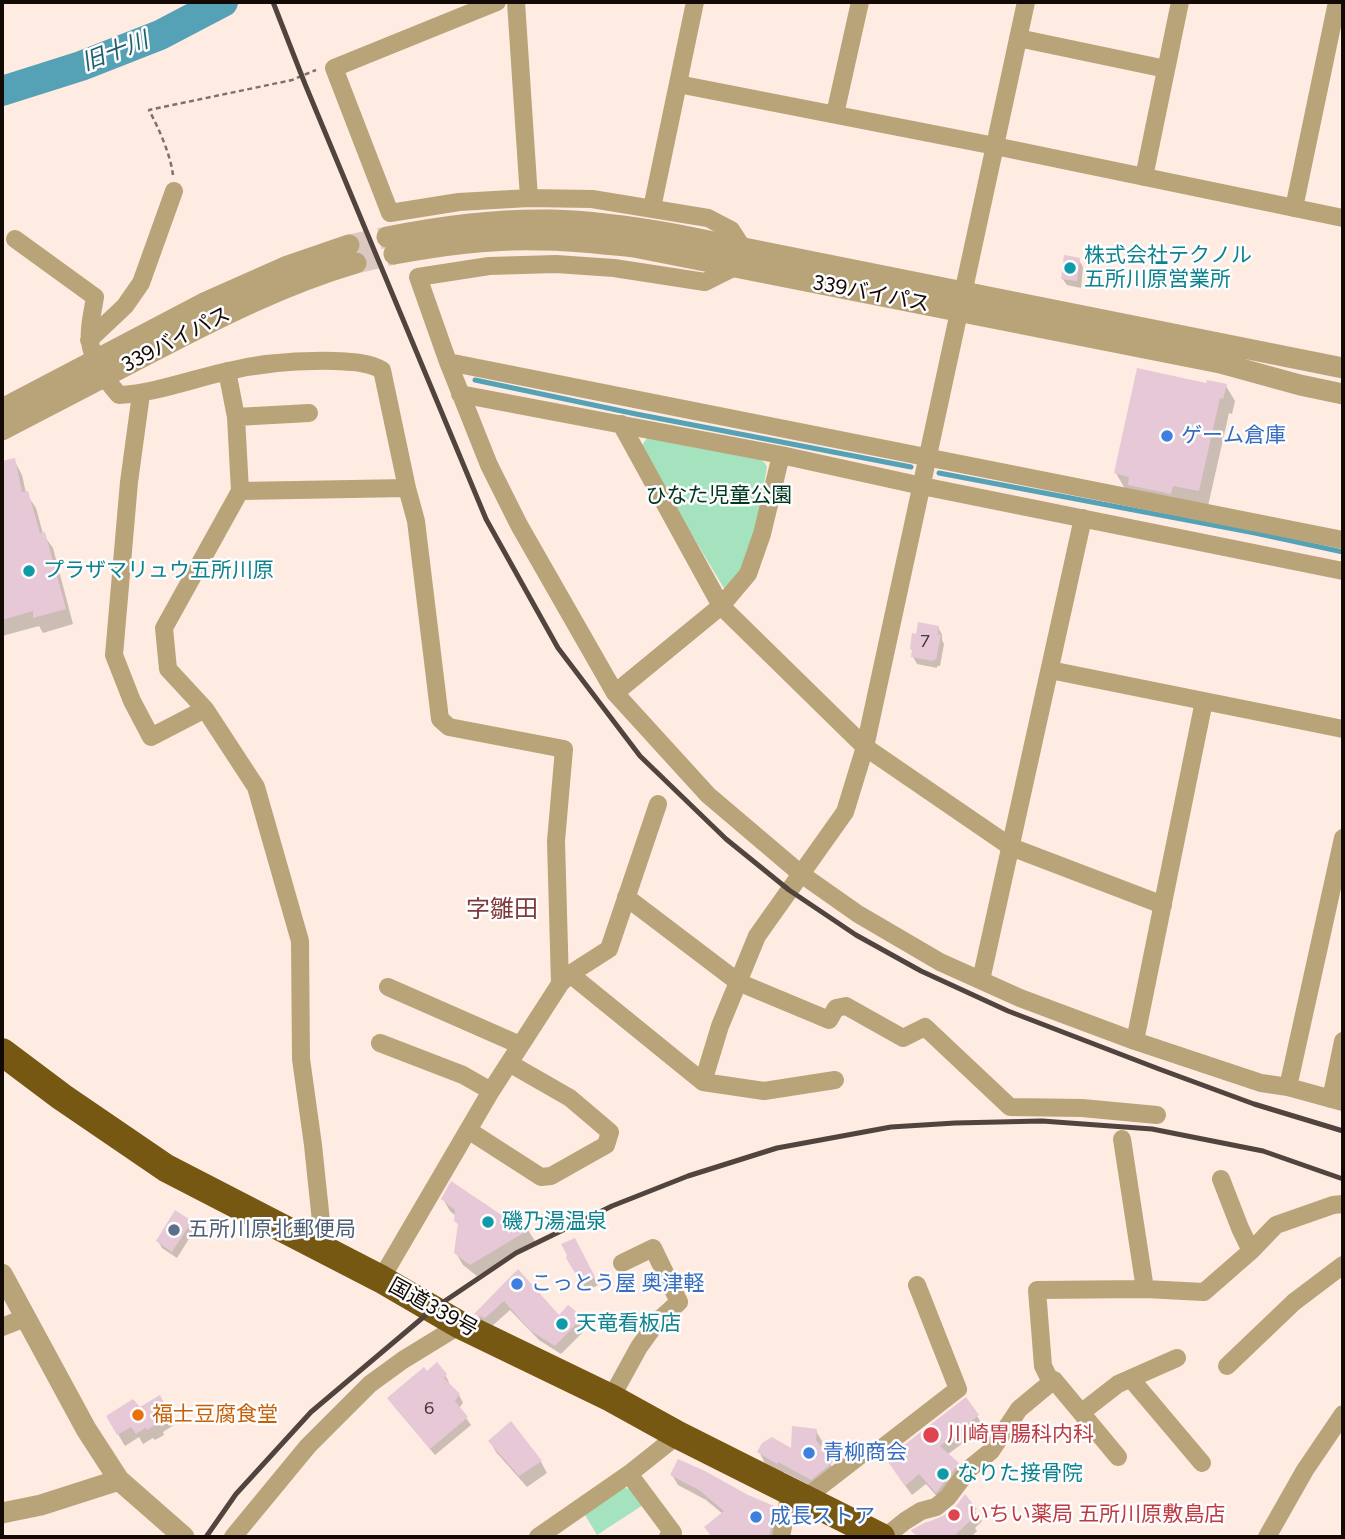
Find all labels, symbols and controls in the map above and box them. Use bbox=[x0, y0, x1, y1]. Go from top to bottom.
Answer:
water label: 旧十川 bbox=[78, 27, 152, 77]
place label: 株式会社テクノル 五所川原営業所 bbox=[1084, 243, 1252, 293]
marker: 株式会社テクノル 五所川原営業所 bbox=[1062, 260, 1078, 276]
street label: 339バイパス bbox=[810, 270, 932, 318]
street label: 339バイパス bbox=[117, 302, 235, 378]
place label: ゲーム倉庫 bbox=[1181, 423, 1286, 449]
marker: ゲーム倉庫 bbox=[1159, 428, 1175, 444]
park label: ひなた児童公園 bbox=[646, 483, 792, 509]
place label: プラザマリュウ五所川原 bbox=[43, 558, 274, 584]
marker: プラザマリュウ五所川原 bbox=[21, 563, 37, 579]
house number: 7 bbox=[920, 631, 930, 653]
district label: 字雛田 bbox=[466, 896, 538, 924]
place label: 磯乃湯温泉 bbox=[502, 1209, 607, 1235]
marker: 磯乃湯温泉 bbox=[480, 1214, 496, 1230]
place label: 五所川原北郵便局 bbox=[188, 1217, 356, 1243]
marker: 五所川原北郵便局 bbox=[166, 1222, 182, 1238]
place label: こっとう屋 奥津軽 bbox=[531, 1271, 704, 1297]
street label: 国道339号 bbox=[384, 1273, 482, 1343]
marker: こっとう屋 奥津軽 bbox=[509, 1276, 525, 1292]
place label: 天竜看板店 bbox=[576, 1311, 681, 1337]
marker: 天竜看板店 bbox=[554, 1316, 570, 1332]
house number: 6 bbox=[424, 1398, 434, 1420]
place label: 福士豆腐食堂 bbox=[152, 1402, 278, 1428]
marker: 福士豆腐食堂 bbox=[130, 1407, 146, 1423]
place label: 川崎胃腸科内科 bbox=[947, 1422, 1094, 1448]
marker: 川崎胃腸科内科 bbox=[921, 1425, 941, 1445]
place label: 青柳商会 bbox=[823, 1440, 907, 1466]
marker: 青柳商会 bbox=[801, 1445, 817, 1461]
place label: なりた接骨院 bbox=[957, 1461, 1083, 1487]
marker: なりた接骨院 bbox=[935, 1466, 951, 1482]
place label: いちい薬局 五所川原敷島店 bbox=[968, 1502, 1225, 1528]
place label: 成長ストア bbox=[770, 1504, 875, 1530]
marker: いちい薬局 五所川原敷島店 bbox=[946, 1507, 962, 1523]
marker: 成長ストア bbox=[748, 1509, 764, 1525]

